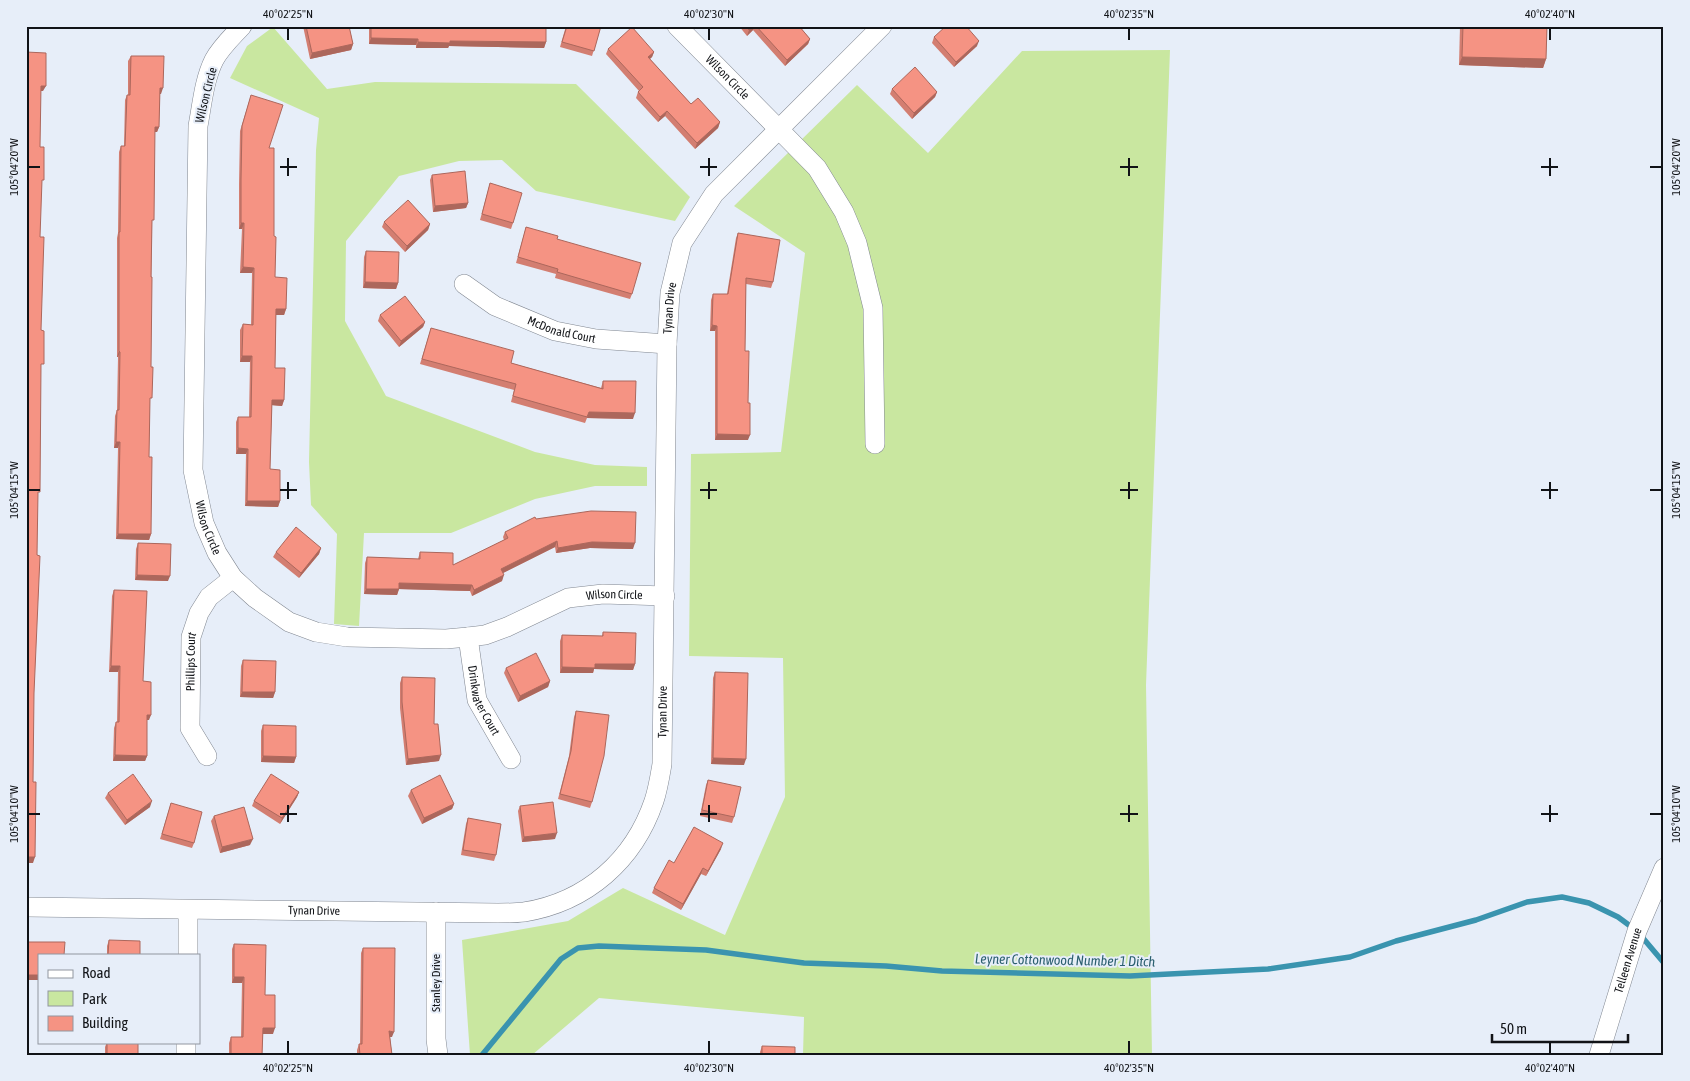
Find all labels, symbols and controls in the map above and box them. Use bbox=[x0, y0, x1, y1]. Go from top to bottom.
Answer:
text: 40°02'25"N bbox=[263, 7, 313, 21]
text: 40°02'30"N bbox=[684, 7, 734, 21]
text: 40°02'35"N bbox=[1104, 7, 1154, 21]
text: 40°02'40"N bbox=[1525, 7, 1575, 21]
street label: Wilson Circle bbox=[703, 52, 752, 102]
street label: Wilson Circle bbox=[192, 66, 220, 124]
text: 105°04'20"W bbox=[7, 138, 21, 196]
text: 105°04'20"W bbox=[1669, 138, 1683, 196]
street label: Tynan Drive bbox=[661, 281, 679, 334]
street label: McDonald Court bbox=[525, 313, 597, 346]
text: 105°04'15"W bbox=[7, 461, 21, 519]
text: 105°04'15"W bbox=[1669, 461, 1683, 519]
street label: Wilson Circle bbox=[193, 499, 224, 557]
street label: Wilson Circle bbox=[585, 587, 643, 603]
street label: Phillips Court bbox=[183, 630, 199, 691]
street label: Drinkwater Court bbox=[465, 664, 503, 738]
street label: Tynan Drive bbox=[655, 686, 670, 738]
text: 105°04'10"W bbox=[7, 785, 21, 843]
text: 105°04'10"W bbox=[1669, 785, 1683, 843]
street label: Tynan Drive bbox=[288, 903, 340, 918]
street label: Telleen Avenue bbox=[1611, 925, 1645, 995]
water label: Leyner Cottonwood Number 1 Ditch bbox=[975, 950, 1155, 970]
legend bbox=[38, 954, 200, 1044]
street label: Stanley Drive bbox=[429, 954, 443, 1012]
text: Road bbox=[82, 964, 111, 981]
text: Park bbox=[82, 990, 107, 1007]
scale bar bbox=[1492, 1011, 1629, 1043]
text: Building bbox=[82, 1014, 128, 1031]
text: 50 m bbox=[1500, 1020, 1527, 1037]
text: 40°02'25"N bbox=[263, 1061, 313, 1075]
text: 40°02'30"N bbox=[684, 1061, 734, 1075]
text: 40°02'35"N bbox=[1104, 1061, 1154, 1075]
text: 40°02'40"N bbox=[1525, 1061, 1575, 1075]

